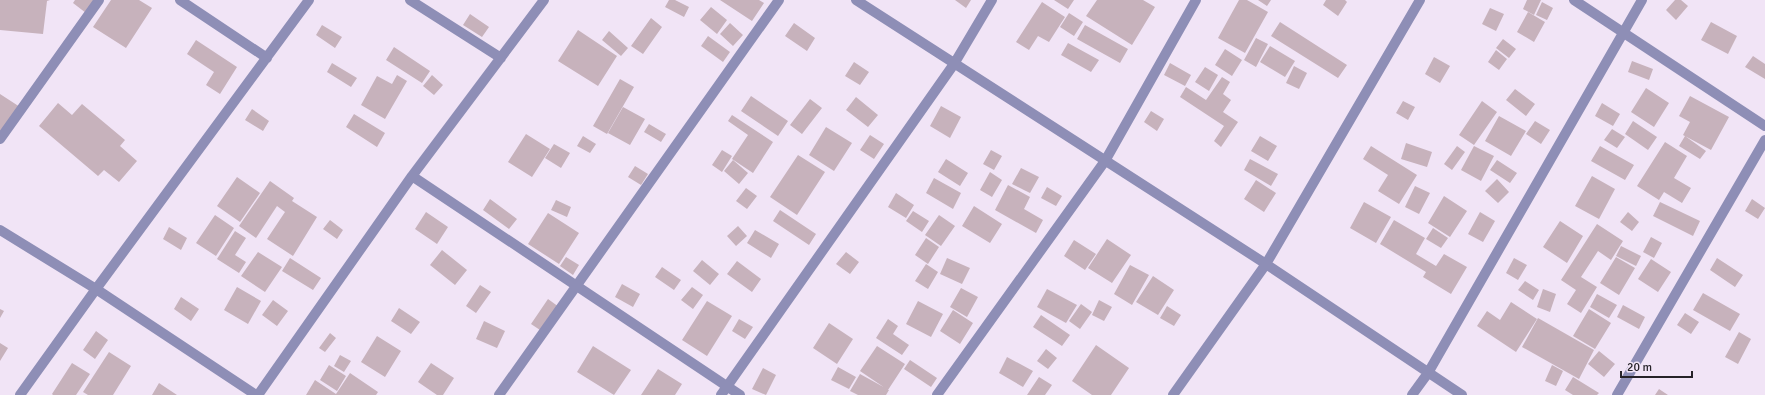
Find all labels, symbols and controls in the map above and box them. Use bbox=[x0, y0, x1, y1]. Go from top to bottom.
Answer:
scale bar bbox=[1621, 353, 1692, 379]
text: 20 m bbox=[1627, 360, 1652, 375]

